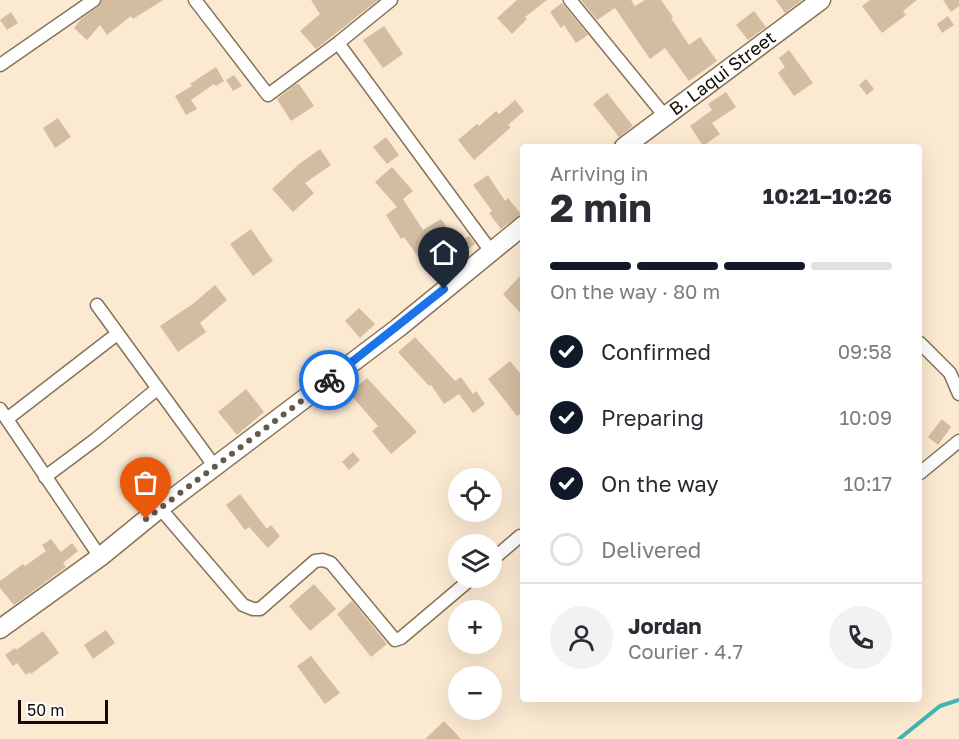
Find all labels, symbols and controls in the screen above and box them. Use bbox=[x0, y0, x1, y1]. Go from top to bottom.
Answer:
street label: B. Laqui Street bbox=[664, 26, 779, 119]
text: Arriving in bbox=[550, 161, 648, 185]
text: 10:21–10:26 bbox=[763, 182, 892, 209]
text: 2 min bbox=[550, 184, 652, 231]
pin bbox=[418, 227, 469, 289]
icon: home bbox=[427, 236, 460, 269]
text: On the way · 80 m bbox=[550, 279, 720, 303]
icon: check bbox=[550, 335, 583, 368]
text: Confirmed bbox=[601, 338, 711, 365]
text: 09:58 bbox=[838, 339, 892, 363]
courier bbox=[299, 350, 359, 410]
icon: bike bbox=[313, 364, 346, 397]
icon: check bbox=[550, 401, 583, 434]
text: Preparing bbox=[601, 404, 704, 431]
text: 10:09 bbox=[839, 405, 892, 429]
pin bbox=[120, 457, 171, 519]
icon: bag bbox=[129, 466, 162, 499]
icon: check bbox=[550, 467, 583, 500]
map controls bbox=[448, 468, 502, 720]
button: locate bbox=[448, 468, 502, 522]
text: On the way bbox=[601, 470, 719, 497]
text: 10:17 bbox=[844, 471, 892, 495]
button: layers bbox=[448, 534, 502, 588]
text: Delivered bbox=[601, 536, 701, 563]
button: + bbox=[448, 600, 502, 654]
button: person bbox=[550, 606, 613, 669]
button: phone bbox=[829, 606, 892, 669]
text: Jordan bbox=[628, 612, 702, 639]
text: Courier · 4.7 bbox=[628, 639, 743, 663]
button: − bbox=[448, 666, 502, 720]
scale bar bbox=[18, 697, 108, 724]
text: 50 m bbox=[27, 700, 64, 720]

